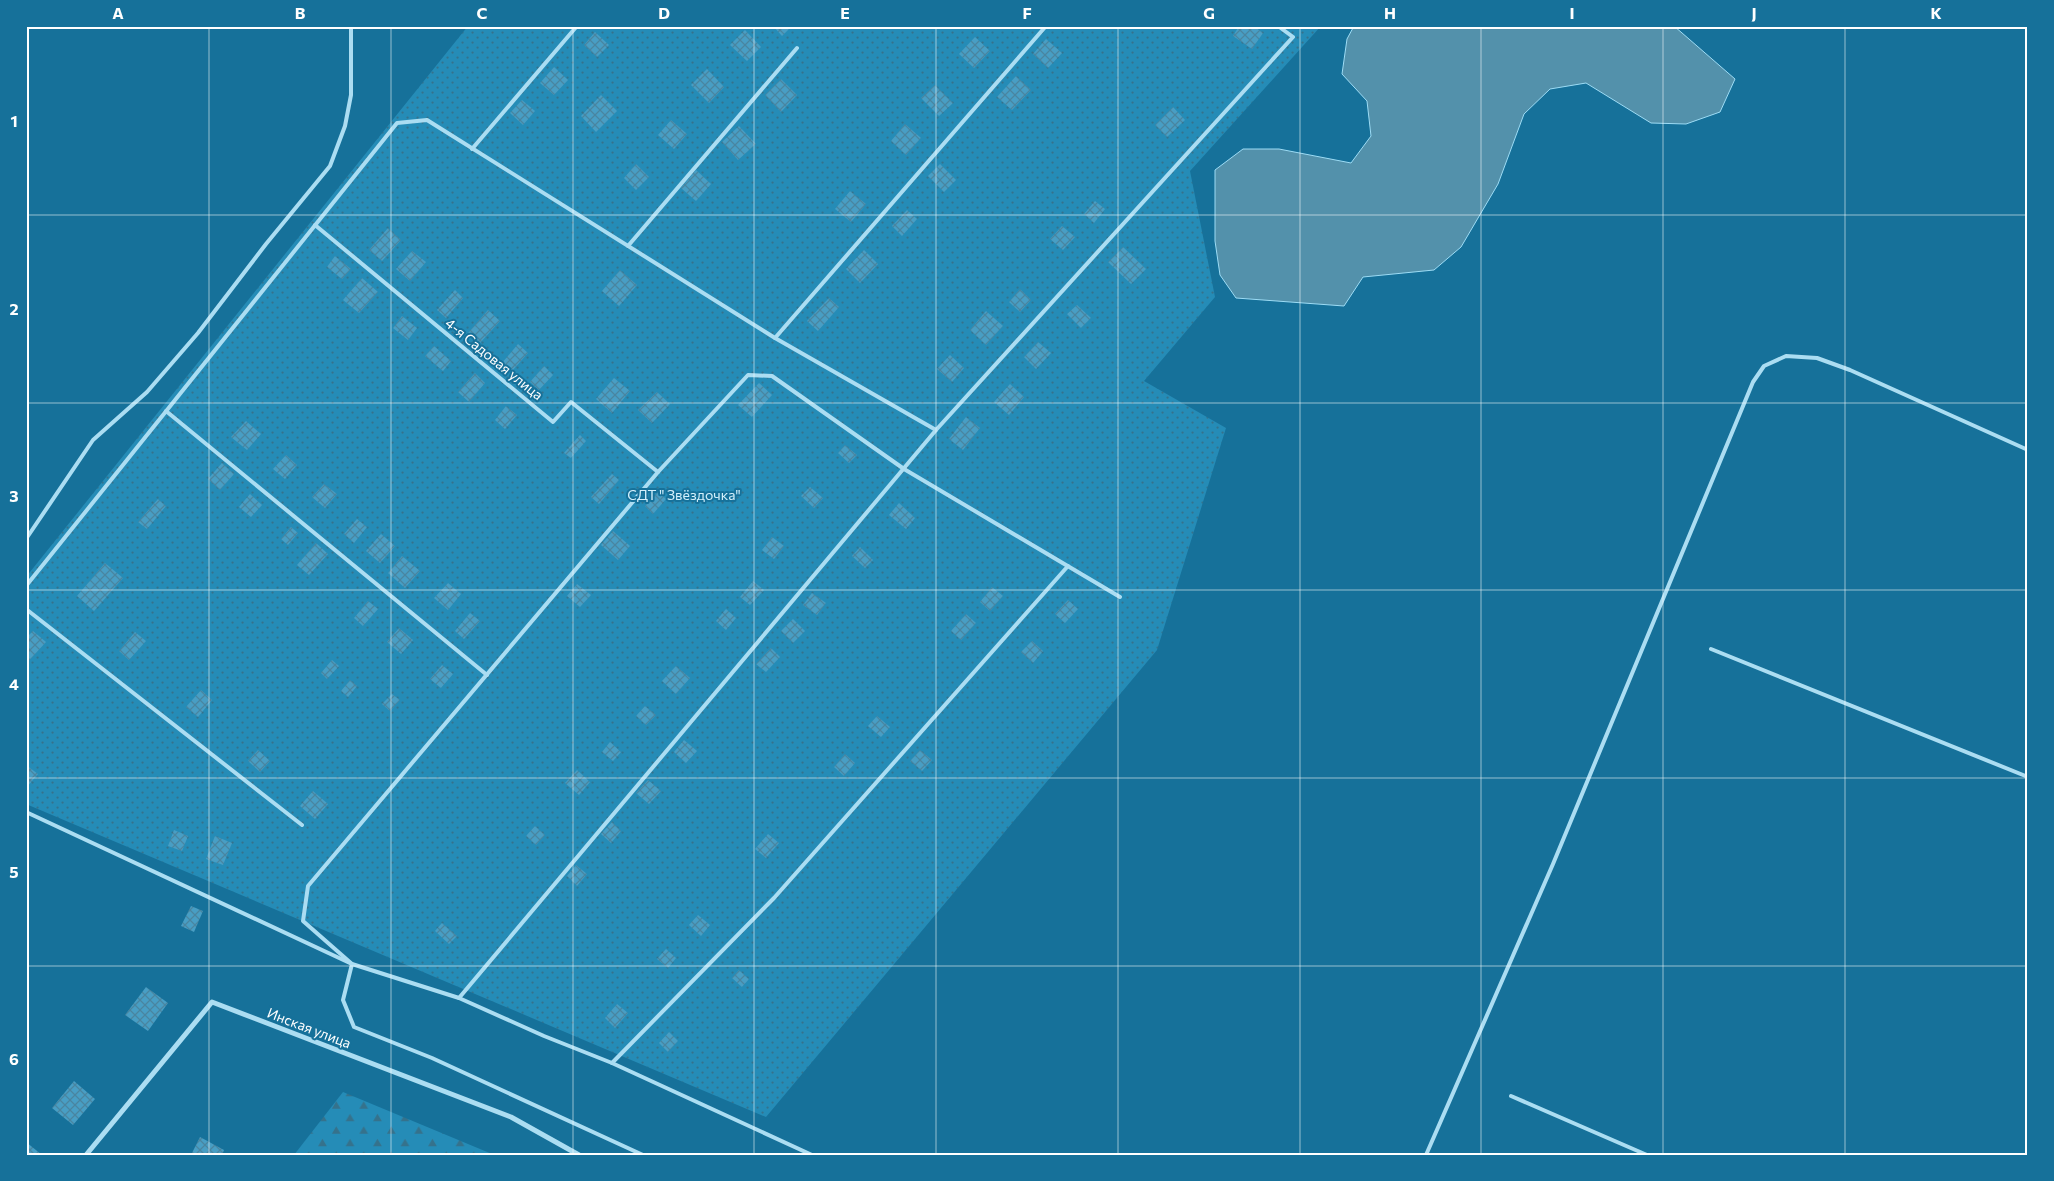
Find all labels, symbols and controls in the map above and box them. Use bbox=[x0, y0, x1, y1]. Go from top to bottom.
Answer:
text: A bbox=[112, 3, 124, 22]
text: B bbox=[295, 3, 306, 22]
text: C bbox=[477, 3, 488, 22]
text: D bbox=[658, 3, 670, 22]
text: E bbox=[840, 3, 850, 22]
text: F bbox=[1022, 3, 1032, 22]
text: G bbox=[1203, 3, 1215, 22]
text: H bbox=[1384, 3, 1396, 22]
text: I bbox=[1569, 3, 1575, 22]
text: J bbox=[1751, 3, 1757, 22]
text: K bbox=[1930, 3, 1942, 22]
text: 1 bbox=[10, 111, 18, 130]
text: 2 bbox=[9, 299, 19, 318]
street label: 4-я Садовая улица bbox=[442, 314, 547, 403]
text: 3 bbox=[9, 486, 19, 505]
park label: СДТ " Звёздочка" bbox=[627, 486, 741, 503]
text: 4 bbox=[9, 674, 19, 693]
text: 5 bbox=[9, 862, 19, 881]
street label: Инская улица bbox=[265, 1004, 354, 1051]
text: 6 bbox=[9, 1049, 19, 1068]

